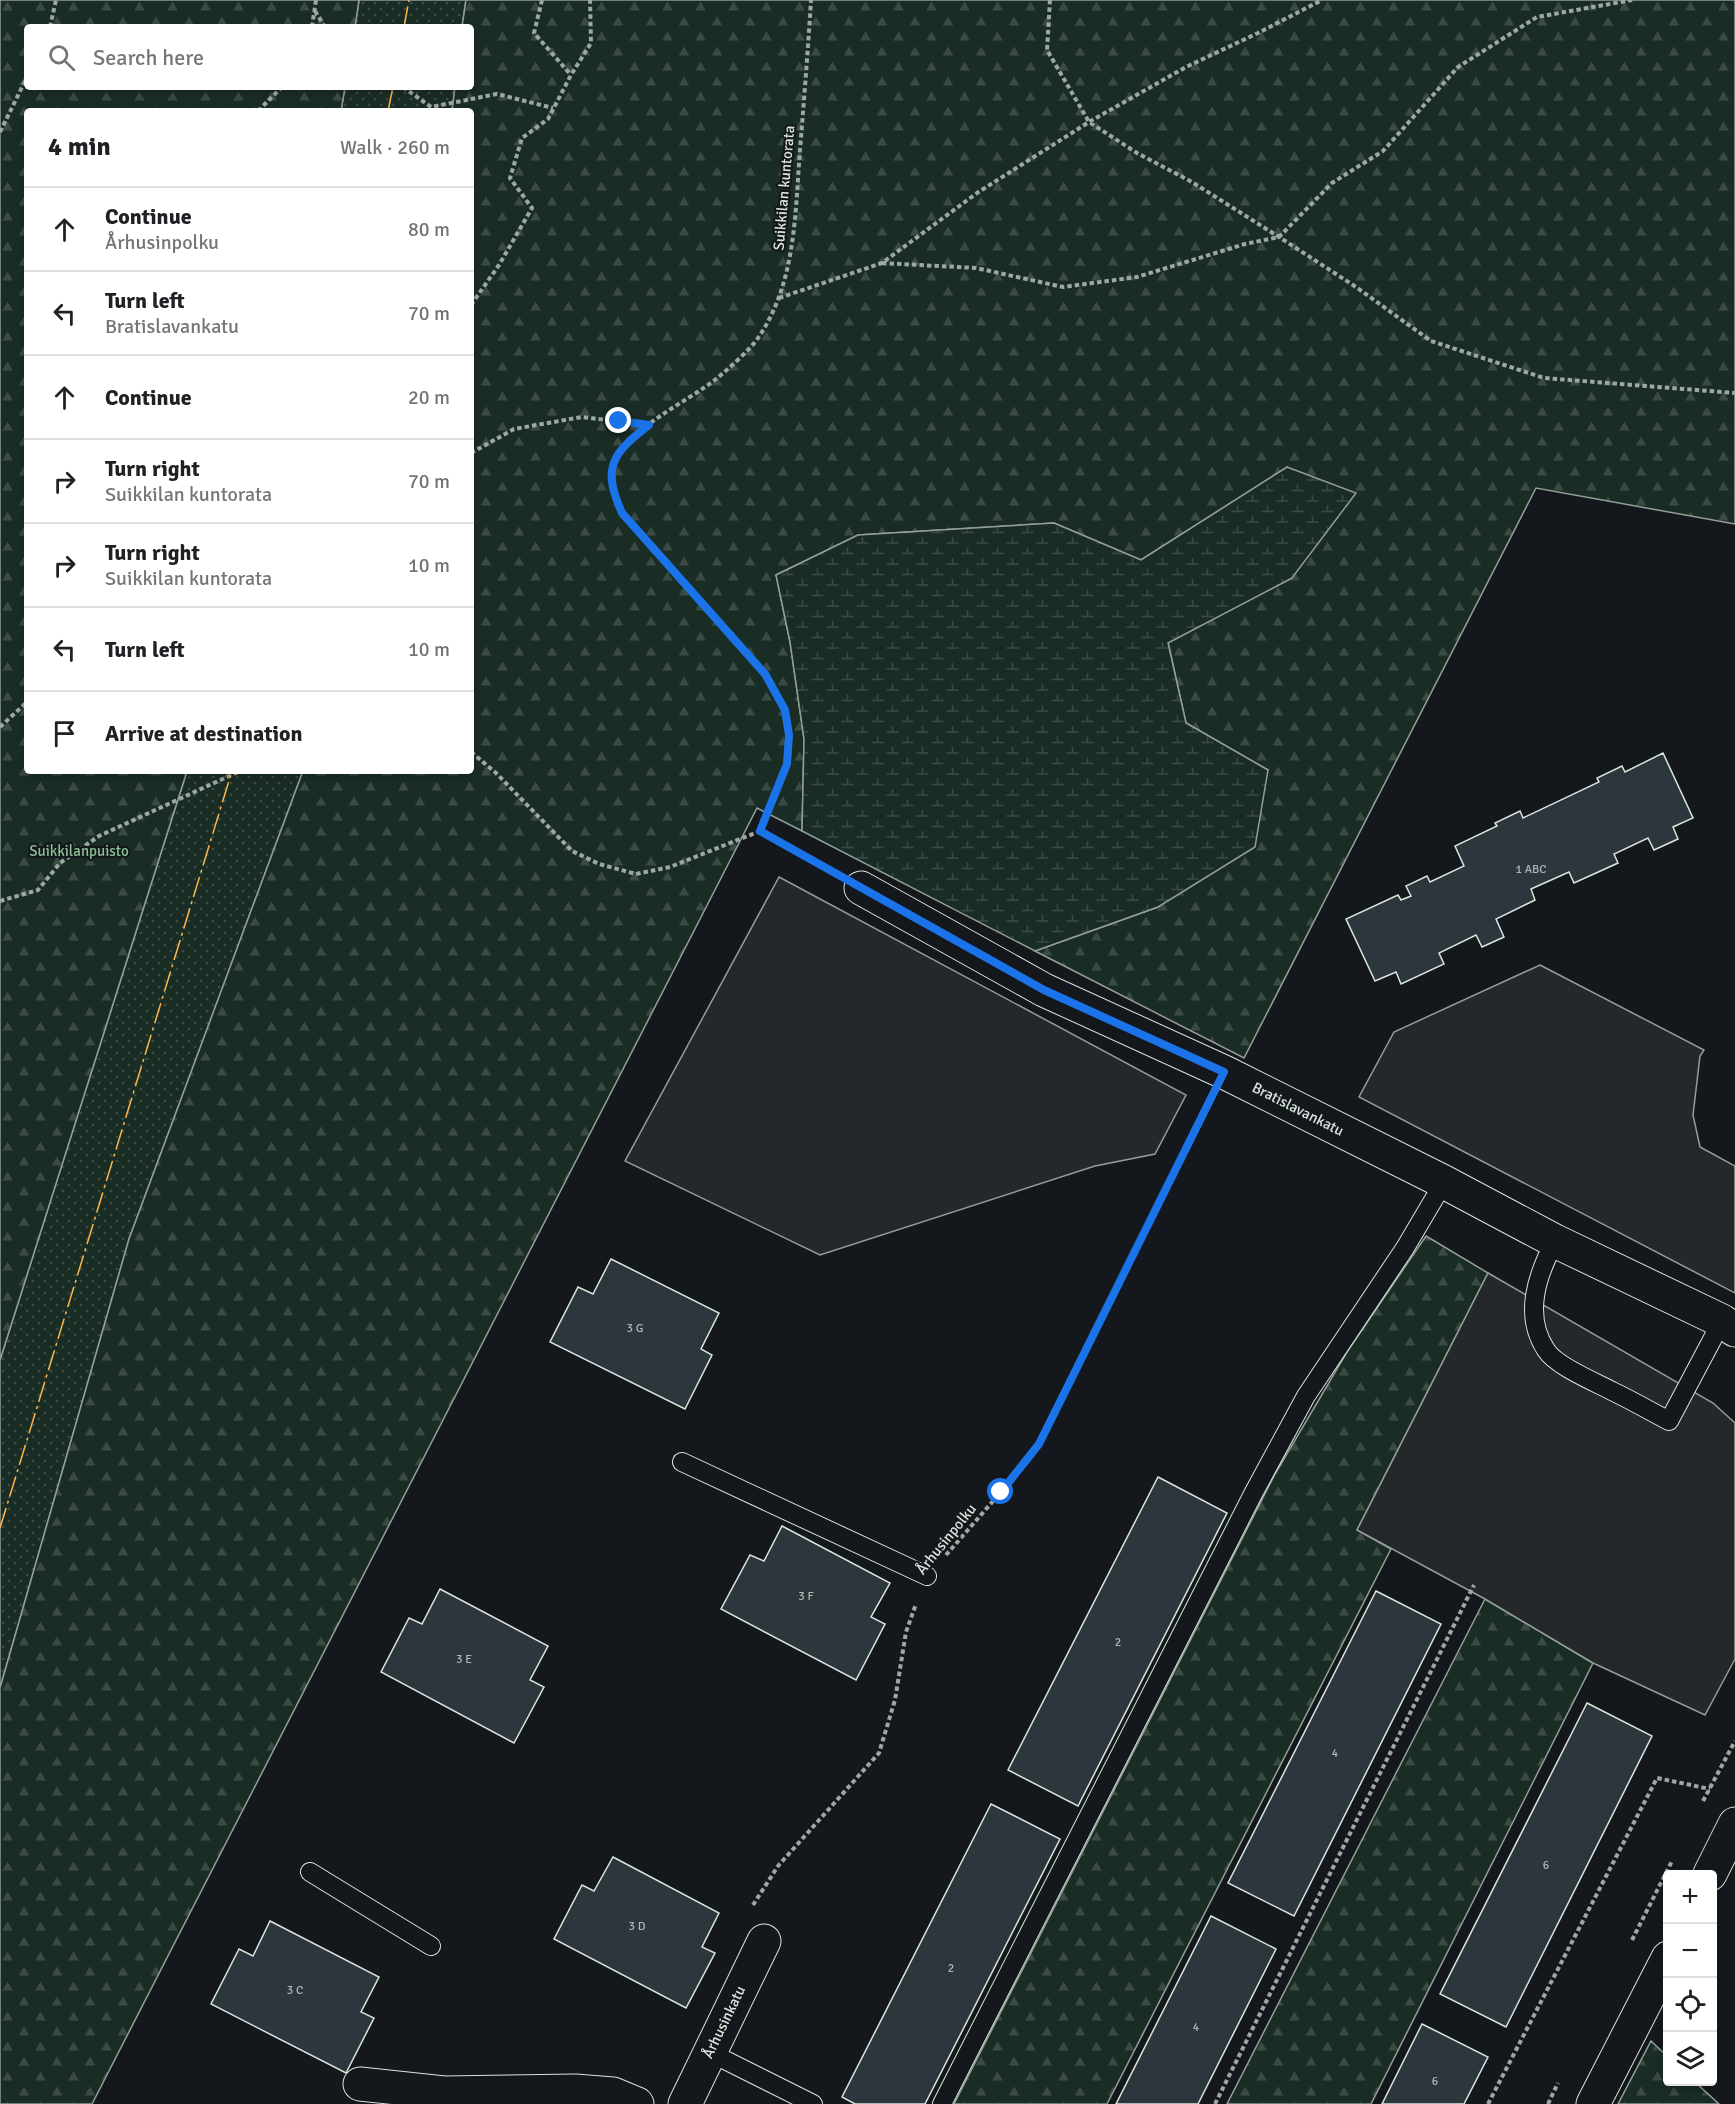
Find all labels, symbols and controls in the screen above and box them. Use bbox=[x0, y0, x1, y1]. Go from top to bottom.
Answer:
search box bbox=[24, 24, 474, 90]
icon: search bbox=[45, 41, 78, 74]
text: Search here bbox=[93, 44, 204, 71]
street label: Suikkilan kuntorata bbox=[770, 125, 798, 251]
text: 4 min bbox=[48, 131, 111, 163]
text: Walk · 260 m bbox=[340, 135, 450, 160]
text: Continue bbox=[105, 203, 192, 230]
icon: ahead bbox=[48, 213, 81, 246]
text: 80 m bbox=[408, 217, 450, 242]
text: Århusinpolku bbox=[105, 230, 219, 255]
text: Turn left bbox=[105, 287, 185, 314]
icon: left bbox=[48, 297, 81, 330]
text: 70 m bbox=[408, 301, 450, 326]
text: Bratislavankatu bbox=[105, 314, 239, 339]
icon: ahead bbox=[48, 381, 81, 414]
text: Continue bbox=[105, 384, 192, 411]
text: 20 m bbox=[408, 385, 450, 410]
route end bbox=[605, 407, 631, 433]
text: Turn right bbox=[105, 455, 200, 482]
icon: right bbox=[48, 465, 81, 498]
text: 70 m bbox=[408, 469, 450, 494]
text: Suikkilan kuntorata bbox=[105, 482, 272, 507]
text: Turn right bbox=[105, 539, 200, 566]
icon: right bbox=[48, 549, 81, 582]
text: 10 m bbox=[408, 553, 450, 578]
text: Suikkilan kuntorata bbox=[105, 566, 272, 591]
icon: left bbox=[48, 633, 81, 666]
text: Turn left bbox=[105, 636, 185, 663]
text: 10 m bbox=[408, 637, 450, 662]
icon: arrive bbox=[48, 717, 81, 750]
text: Arrive at destination bbox=[105, 720, 302, 747]
park label: Suikkilanpuisto bbox=[29, 842, 129, 860]
house number: 1 ABC bbox=[1516, 862, 1546, 877]
street label: Bratislavankatu bbox=[1249, 1078, 1347, 1140]
house number: 3 G bbox=[627, 1321, 643, 1336]
route start bbox=[987, 1478, 1013, 1504]
street label: Århusinpolku bbox=[912, 1500, 980, 1578]
house number: 3 F bbox=[798, 1589, 814, 1604]
house number: 2 bbox=[1115, 1635, 1121, 1650]
house number: 3 E bbox=[456, 1652, 472, 1667]
house number: 4 bbox=[1332, 1746, 1339, 1761]
house number: 6 bbox=[1543, 1858, 1549, 1873]
map controls bbox=[1663, 1870, 1717, 2086]
button: + bbox=[1663, 1870, 1717, 1924]
house number: 3 D bbox=[629, 1919, 646, 1934]
button: − bbox=[1663, 1924, 1717, 1978]
house number: 2 bbox=[948, 1961, 954, 1976]
button: locate bbox=[1663, 1978, 1717, 2032]
house number: 3 C bbox=[287, 1983, 303, 1998]
street label: Århusinkatu bbox=[699, 1983, 749, 2061]
house number: 4 bbox=[1193, 2020, 1200, 2035]
button: layers bbox=[1663, 2032, 1717, 2086]
house number: 6 bbox=[1432, 2074, 1438, 2089]

